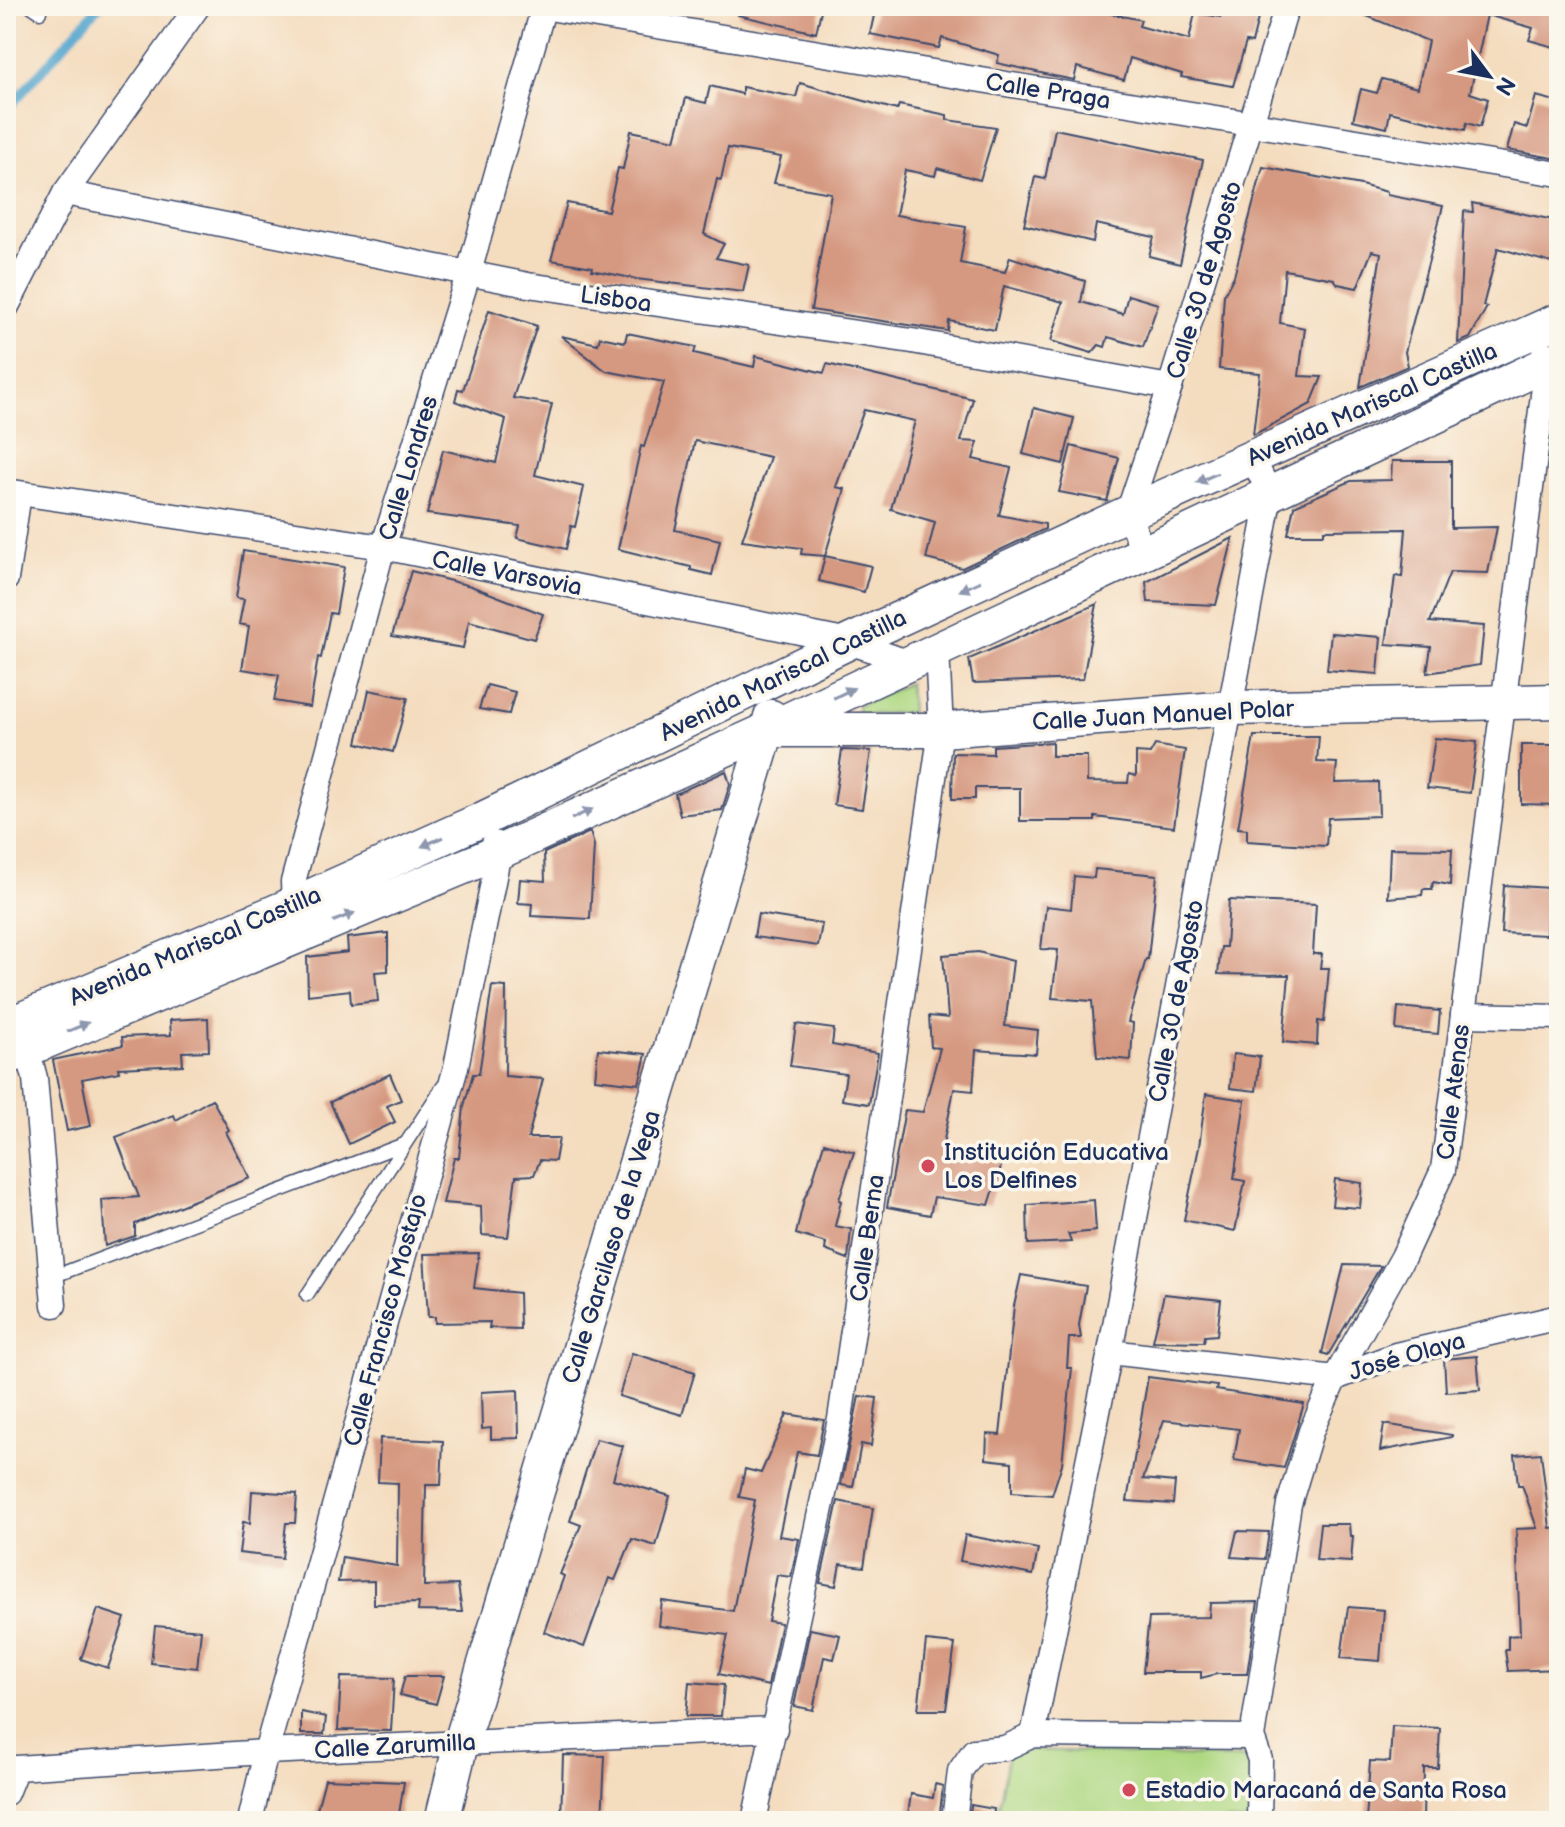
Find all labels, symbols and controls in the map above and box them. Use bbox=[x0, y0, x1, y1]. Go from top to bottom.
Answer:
north arrow bbox=[1449, 36, 1529, 116]
street label: Calle Praga bbox=[983, 67, 1113, 116]
text: N bbox=[1489, 72, 1521, 100]
street label: Calle 30 de Agosto bbox=[1161, 178, 1248, 383]
street label: Lisboa bbox=[578, 280, 654, 319]
street label: Avenida Mariscal Castilla bbox=[1243, 336, 1502, 473]
street label: Calle Londres bbox=[373, 392, 444, 544]
one-way arrow bbox=[1195, 471, 1218, 485]
street label: Calle Varsovia bbox=[429, 545, 585, 602]
one-way arrow bbox=[959, 579, 982, 593]
street label: Avenida Mariscal Castilla bbox=[655, 603, 911, 748]
one-way arrow bbox=[832, 686, 855, 700]
street label: Calle Juan Manuel Polar bbox=[1031, 694, 1295, 737]
one-way arrow bbox=[571, 807, 594, 821]
one-way arrow bbox=[420, 835, 444, 849]
street label: Avenida Mariscal Castilla bbox=[65, 880, 325, 1013]
street label: Calle 30 de Agosto bbox=[1143, 897, 1210, 1105]
one-way arrow bbox=[332, 910, 355, 923]
one-way arrow bbox=[66, 1021, 90, 1034]
street label: Calle Atenas bbox=[1431, 1022, 1476, 1162]
street label: Calle Garcilaso de la Vega bbox=[556, 1107, 667, 1387]
place label: Institución Educativa Los Delfines bbox=[944, 1138, 1169, 1195]
marker: Institución Educativa Los Delfines bbox=[919, 1157, 937, 1175]
street label: Calle Berna bbox=[844, 1172, 891, 1304]
street label: Calle Francisco Mostajo bbox=[338, 1191, 433, 1450]
street label: José Olaya bbox=[1346, 1326, 1468, 1387]
street label: Calle Zarumilla bbox=[313, 1728, 477, 1765]
place label: Estadio Maracaná de Santa Rosa bbox=[1145, 1776, 1507, 1805]
marker: Estadio Maracaná de Santa Rosa bbox=[1120, 1781, 1138, 1799]

